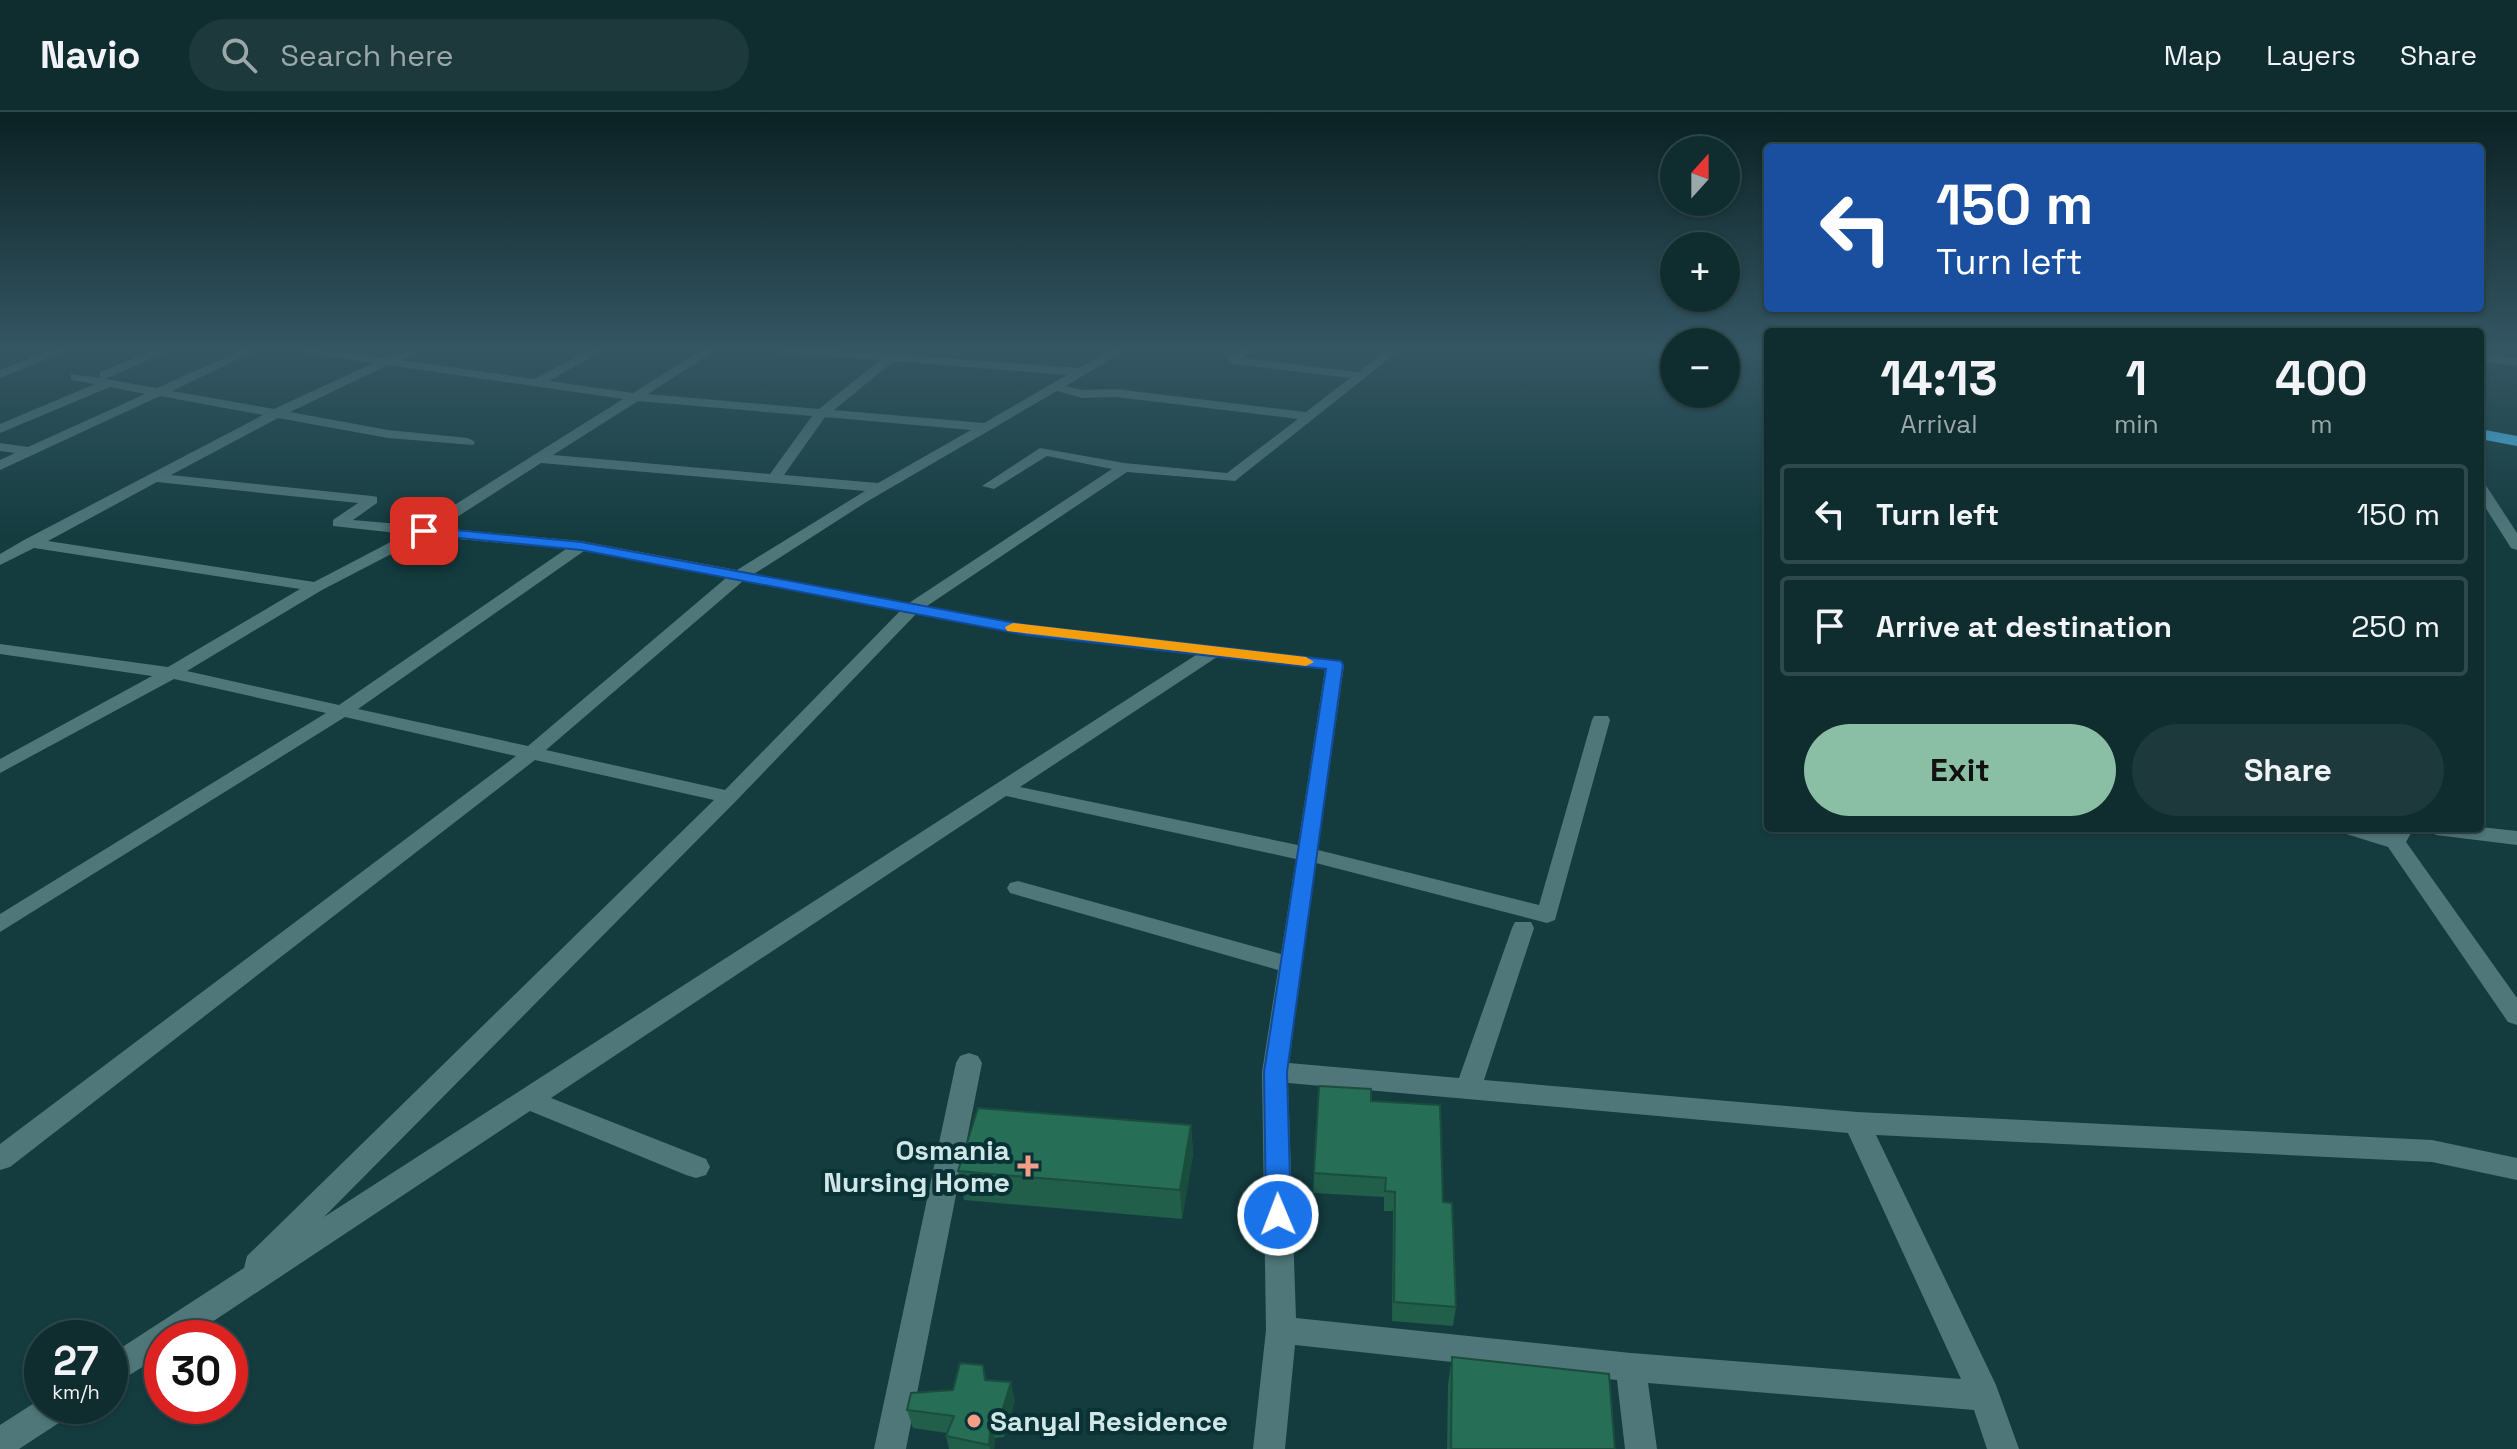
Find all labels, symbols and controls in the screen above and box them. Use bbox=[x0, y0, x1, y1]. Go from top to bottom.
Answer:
search box bbox=[189, 19, 749, 91]
text: Navio bbox=[40, 31, 141, 79]
icon: search bbox=[217, 33, 261, 77]
text: Search here bbox=[281, 36, 453, 75]
text: Map bbox=[2164, 37, 2222, 73]
text: Layers bbox=[2266, 37, 2356, 73]
text: Share bbox=[2400, 37, 2477, 73]
north arrow bbox=[1660, 136, 1740, 216]
map controls bbox=[1660, 136, 1740, 408]
text: 150 m bbox=[1936, 169, 2093, 240]
icon: left bbox=[1804, 176, 1908, 280]
button: + bbox=[1660, 232, 1740, 312]
text: Turn left bbox=[1936, 239, 2083, 285]
button: − bbox=[1660, 328, 1740, 408]
text: 14:13 bbox=[1880, 348, 1998, 409]
text: 1 bbox=[2125, 348, 2147, 409]
text: 400 bbox=[2275, 348, 2368, 409]
text: Arrival bbox=[1900, 407, 1978, 441]
text: min bbox=[2114, 407, 2159, 441]
text: m bbox=[2310, 407, 2333, 441]
icon: left bbox=[1808, 492, 1852, 536]
text: Turn left bbox=[1876, 495, 1999, 534]
text: 150 m bbox=[2357, 495, 2440, 534]
pin bbox=[390, 497, 458, 565]
icon: arrive bbox=[402, 509, 446, 553]
icon: arrive bbox=[1808, 604, 1852, 648]
text: Arrive at destination bbox=[1876, 607, 2172, 646]
text: 250 m bbox=[2351, 607, 2440, 646]
button: Exit bbox=[1804, 724, 2116, 816]
button: Share bbox=[2132, 724, 2444, 816]
place label: Osmania Nursing Home bbox=[823, 1132, 1010, 1200]
marker: Osmania Nursing Home bbox=[1017, 1155, 1039, 1177]
position arrow bbox=[1236, 1173, 1320, 1257]
speed limit sign: 30 bbox=[144, 1320, 248, 1424]
text: 27 bbox=[53, 1336, 99, 1387]
text: km/h bbox=[52, 1379, 100, 1405]
place label: Sanyal Residence bbox=[990, 1403, 1228, 1439]
marker: Sanyal Residence bbox=[965, 1412, 983, 1430]

